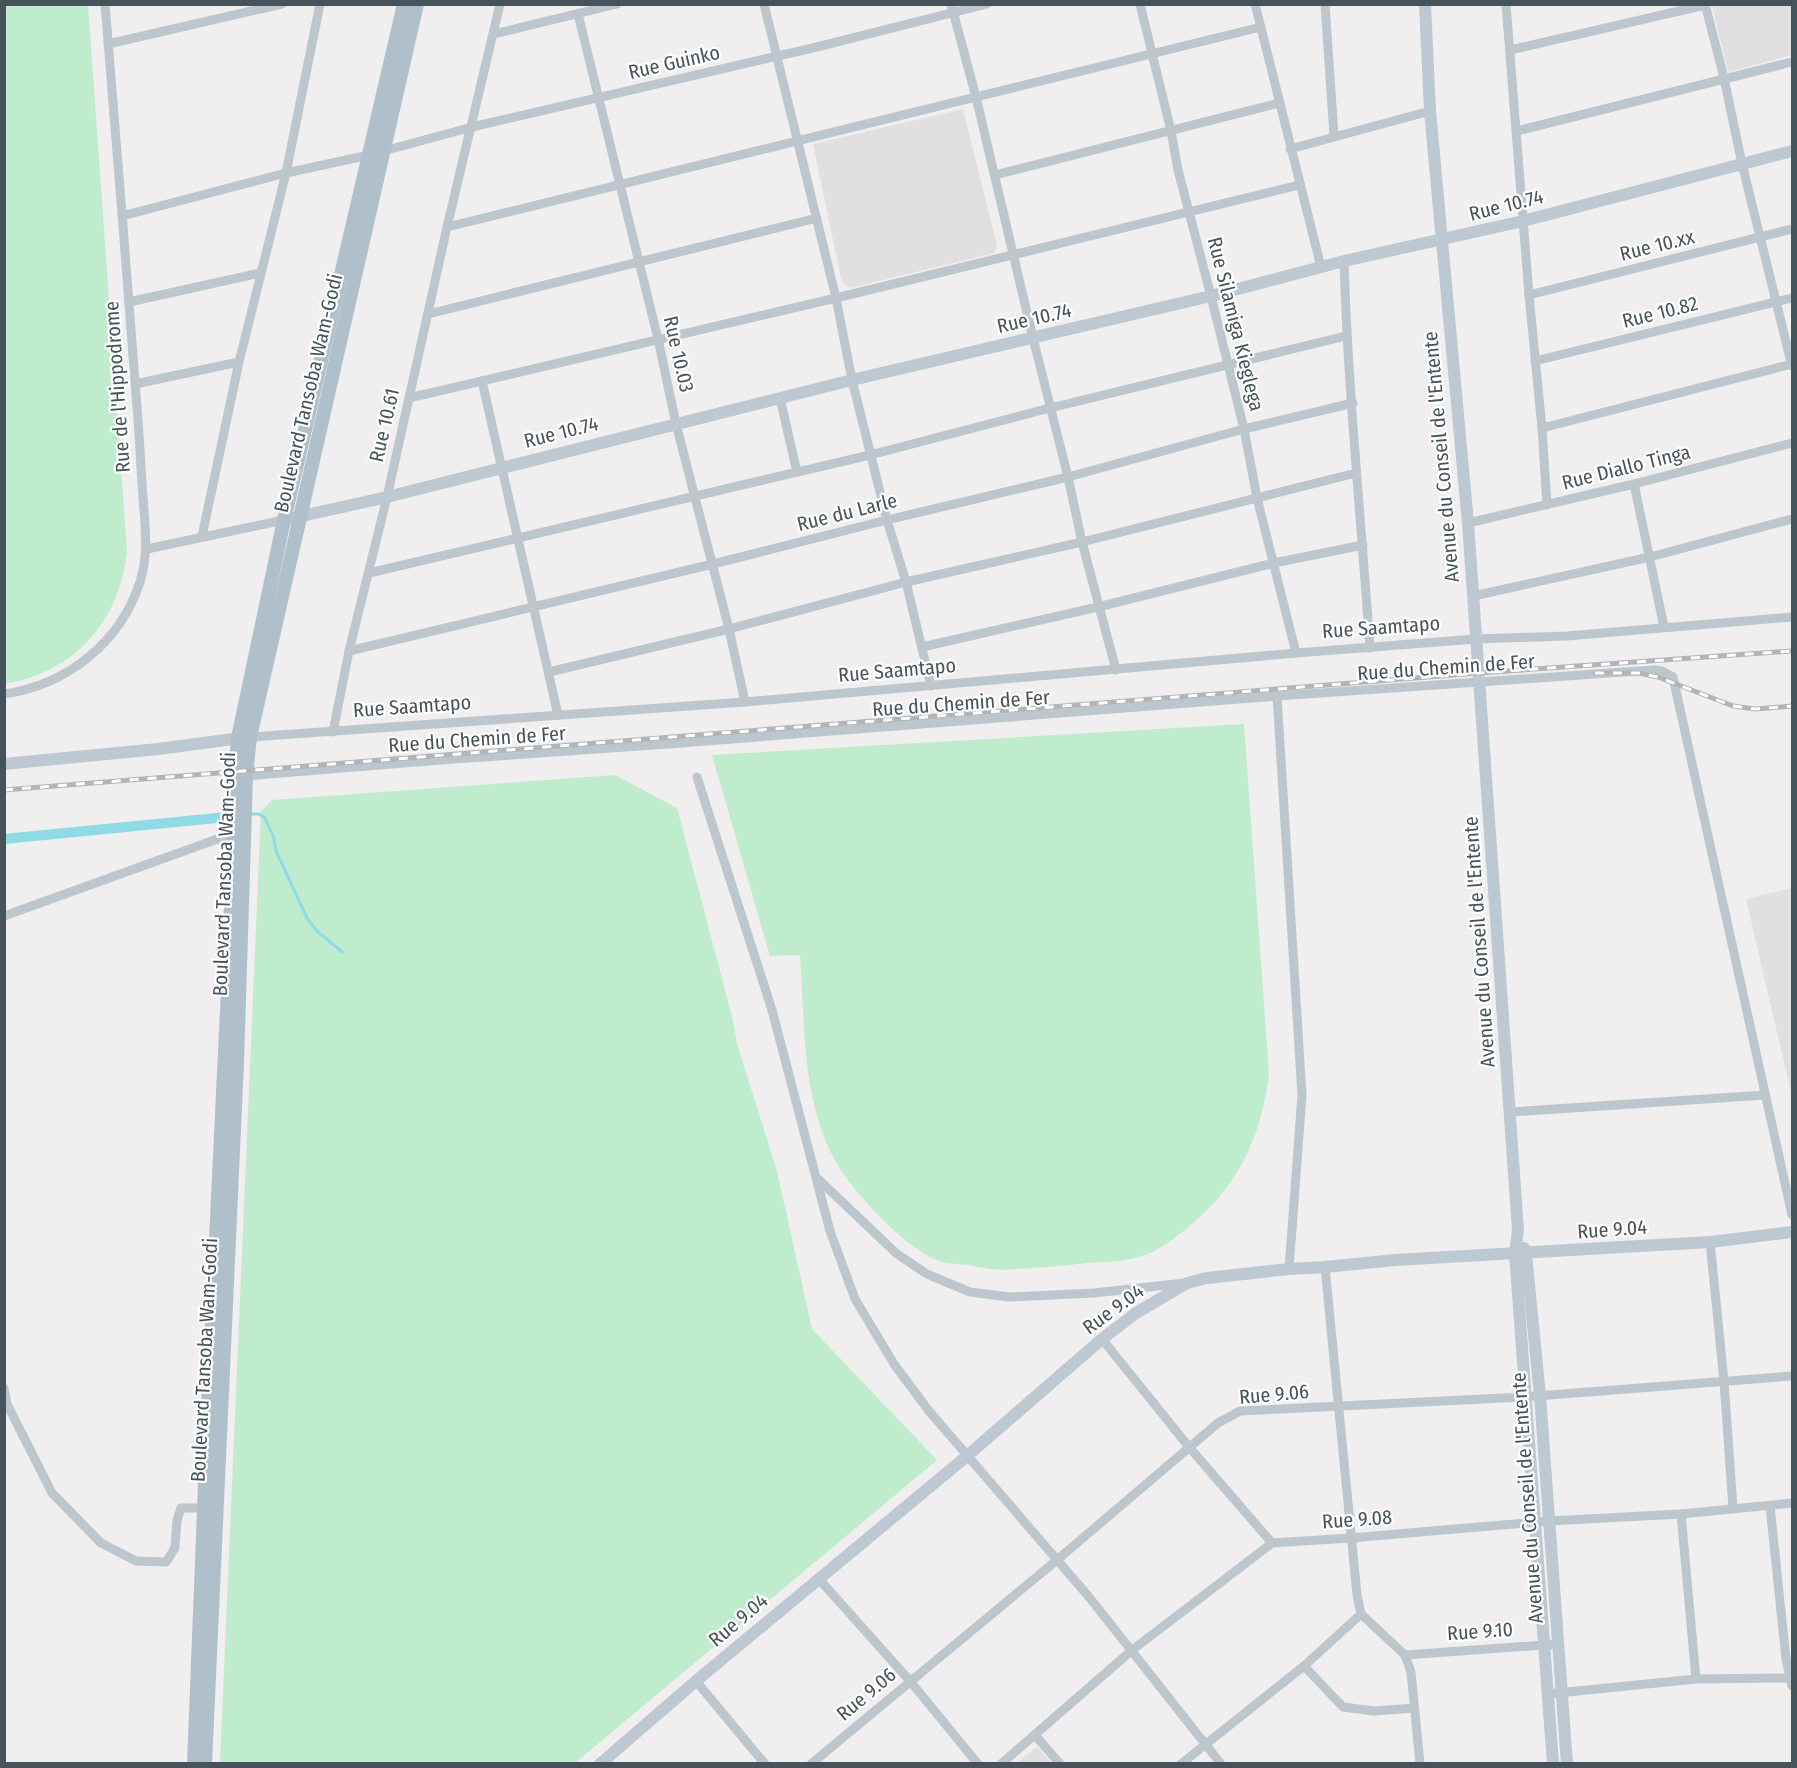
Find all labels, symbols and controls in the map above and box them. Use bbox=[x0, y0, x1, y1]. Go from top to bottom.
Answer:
street label: Rue Guinko bbox=[626, 40, 722, 84]
street label: Rue 10.74 bbox=[1466, 184, 1546, 226]
street label: Rue 10.xx bbox=[1617, 224, 1697, 266]
street label: Rue Silamiga Kieglega bbox=[1203, 234, 1269, 414]
street label: Boulevard Tansoba Wam-Godi bbox=[269, 271, 347, 515]
street label: Rue 10.82 bbox=[1620, 291, 1700, 333]
street label: Rue 10.74 bbox=[995, 298, 1074, 338]
street label: Rue de l'Hippodrome bbox=[99, 300, 135, 474]
street label: Rue 10.03 bbox=[659, 314, 699, 394]
street label: Avenue du Conseil de l'Entente bbox=[1418, 331, 1464, 583]
street label: Rue 10.61 bbox=[364, 386, 404, 464]
street label: Rue 10.74 bbox=[521, 411, 601, 453]
street label: Rue Diallo Tinga bbox=[1559, 439, 1693, 495]
street label: Rue du Larle bbox=[794, 488, 900, 536]
street label: Rue Saamtapo bbox=[1321, 611, 1441, 643]
street label: Rue du Chemin de Fer bbox=[1356, 649, 1536, 685]
street label: Rue Saamtapo bbox=[837, 653, 957, 687]
street label: Rue du Chemin de Fer bbox=[871, 685, 1051, 721]
street label: Rue Saamtapo bbox=[352, 690, 472, 722]
street label: Rue du Chemin de Fer bbox=[387, 721, 567, 757]
street label: Boulevard Tansoba Wam-Godi bbox=[208, 751, 240, 997]
street label: Avenue du Conseil de l'Entente bbox=[1458, 816, 1500, 1068]
street label: Rue 9.04 bbox=[1576, 1215, 1648, 1243]
street label: Boulevard Tansoba Wam-Godi bbox=[186, 1237, 222, 1483]
street label: Rue 9.04 bbox=[1078, 1279, 1149, 1339]
street label: Avenue du Conseil de l'Entente bbox=[1506, 1372, 1548, 1624]
street label: Rue 9.06 bbox=[1238, 1379, 1310, 1409]
street label: Rue 9.08 bbox=[1321, 1505, 1393, 1533]
street label: Rue 9.04 bbox=[704, 1588, 773, 1652]
street label: Rue 9.10 bbox=[1446, 1617, 1514, 1645]
street label: Rue 9.06 bbox=[831, 1662, 901, 1726]

